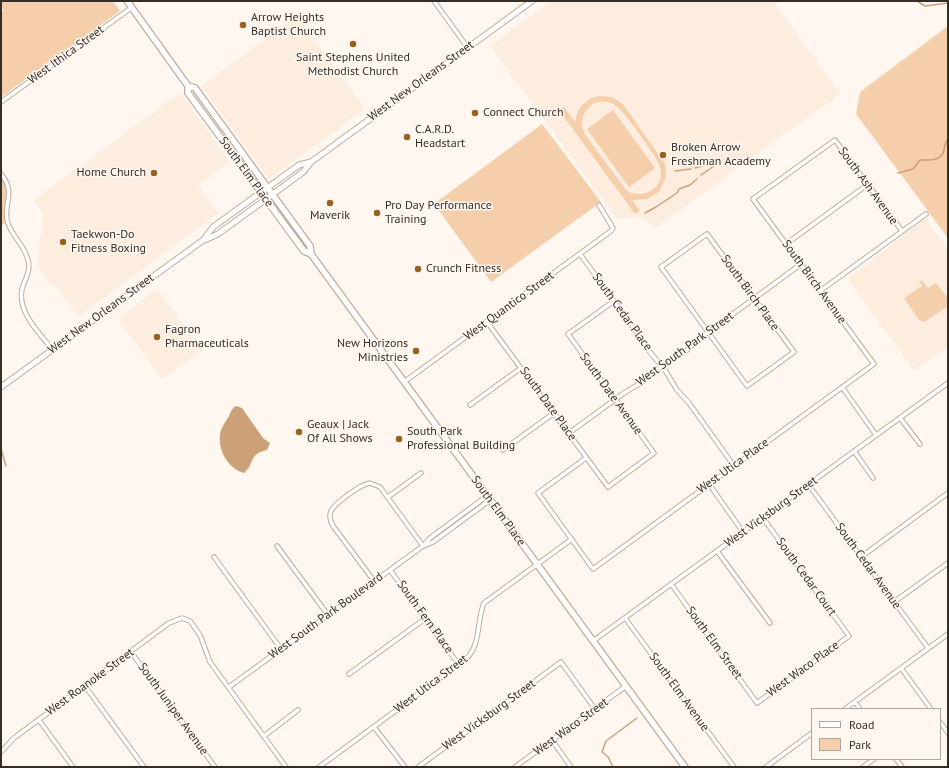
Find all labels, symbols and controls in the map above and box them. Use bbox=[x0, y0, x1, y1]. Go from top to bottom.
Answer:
place label: Arrow Heights Baptist Church bbox=[251, 11, 326, 39]
marker: Arrow Heights Baptist Church bbox=[238, 20, 248, 30]
street label: West Ithica Street bbox=[25, 23, 107, 87]
street label: West New Orleans Street bbox=[365, 38, 477, 124]
marker: Saint Stephens United Methodist Church bbox=[348, 39, 358, 49]
place label: Saint Stephens United Methodist Church bbox=[296, 51, 410, 79]
place label: Connect Church bbox=[483, 106, 564, 120]
marker: Connect Church bbox=[470, 108, 480, 118]
place label: C.A.R.D. Headstart bbox=[415, 123, 465, 151]
marker: C.A.R.D. Headstart bbox=[402, 132, 412, 142]
street label: South Elm Place bbox=[216, 134, 276, 210]
place label: Broken Arrow Freshman Academy bbox=[671, 141, 771, 169]
street label: South Ash Avenue bbox=[835, 144, 901, 228]
marker: Broken Arrow Freshman Academy bbox=[658, 150, 668, 160]
place label: Home Church bbox=[77, 166, 146, 180]
marker: Home Church bbox=[149, 168, 159, 178]
marker: Maverik bbox=[325, 198, 335, 208]
place label: Pro Day Performance Training bbox=[385, 199, 492, 227]
marker: Pro Day Performance Training bbox=[372, 208, 382, 218]
place label: Maverik bbox=[310, 209, 350, 223]
place label: Taekwon-Do Fitness Boxing bbox=[71, 228, 146, 256]
marker: Taekwon-Do Fitness Boxing bbox=[58, 237, 68, 247]
street label: South Birch Avenue bbox=[779, 237, 849, 327]
street label: South Birch Place bbox=[718, 252, 782, 334]
place label: Crunch Fitness bbox=[426, 262, 501, 276]
marker: Crunch Fitness bbox=[413, 264, 423, 274]
street label: West Quantico Street bbox=[461, 269, 557, 343]
street label: South Cedar Place bbox=[589, 270, 655, 354]
street label: West New Orleans Street bbox=[45, 271, 157, 357]
street label: West South Park Street bbox=[633, 309, 737, 389]
place label: Fagron Pharmaceuticals bbox=[165, 323, 249, 351]
marker: Fagron Pharmaceuticals bbox=[152, 332, 162, 342]
place label: New Horizons Ministries bbox=[337, 337, 408, 365]
marker: New Horizons Ministries bbox=[411, 346, 421, 356]
street label: South Date Avenue bbox=[576, 350, 646, 438]
street label: South Date Place bbox=[516, 364, 580, 444]
place label: Geaux | Jack Of All Shows bbox=[307, 418, 373, 446]
place label: South Park Professional Building bbox=[407, 425, 515, 453]
marker: Geaux | Jack Of All Shows bbox=[294, 427, 304, 437]
marker: South Park Professional Building bbox=[394, 434, 404, 444]
street label: West Utica Place bbox=[694, 435, 772, 497]
street label: South Elm Place bbox=[468, 473, 528, 549]
street label: West Vicksburg Street bbox=[722, 473, 820, 551]
street label: South Cedar Avenue bbox=[832, 520, 904, 612]
street label: South Cedar Court bbox=[773, 535, 839, 619]
street label: West South Park Boulevard bbox=[266, 570, 386, 662]
street label: South Fern Place bbox=[394, 578, 456, 656]
street label: South Elm Street bbox=[683, 604, 745, 682]
street label: West Waco Place bbox=[764, 638, 842, 700]
street label: West Roanoke Street bbox=[43, 645, 137, 719]
street label: South Elm Avenue bbox=[646, 650, 712, 734]
street label: West Utica Street bbox=[391, 652, 471, 716]
street label: South Juniper Avenue bbox=[135, 660, 211, 758]
street label: West Vicksburg Street bbox=[440, 676, 538, 754]
street label: West Waco Street bbox=[531, 695, 611, 759]
legend bbox=[811, 708, 941, 760]
text: Road bbox=[849, 717, 874, 732]
text: Park bbox=[849, 737, 871, 752]

